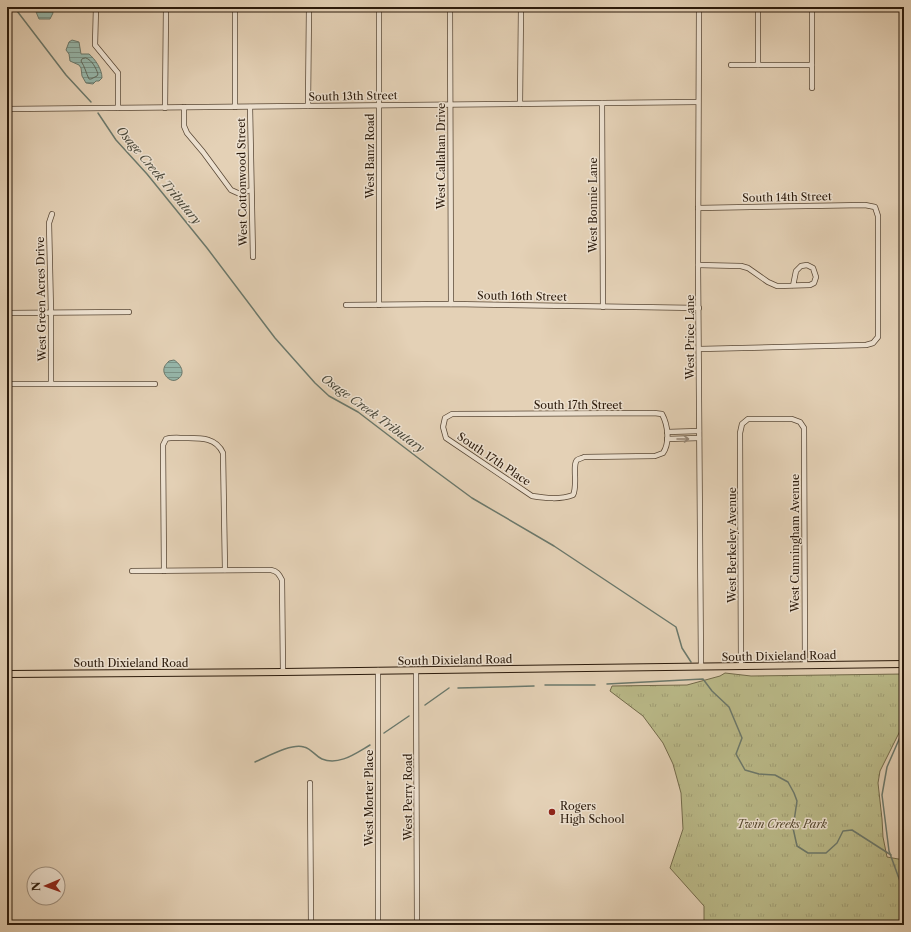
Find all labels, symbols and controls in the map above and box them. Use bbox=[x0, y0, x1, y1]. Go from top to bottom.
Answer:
street label: South 13th Street bbox=[308, 88, 398, 104]
street label: West Callahan Drive bbox=[434, 103, 448, 210]
street label: West Banz Road bbox=[363, 113, 377, 200]
street label: West Cottonwood Street bbox=[234, 118, 250, 247]
water label: Osage Creek Tributary bbox=[113, 123, 205, 227]
street label: West Bonnie Lane bbox=[586, 157, 600, 254]
street label: South 14th Street bbox=[742, 189, 832, 205]
street label: West Green Acres Drive bbox=[33, 237, 49, 362]
street label: South 16th Street bbox=[477, 288, 567, 304]
street label: West Price Lane bbox=[683, 295, 697, 380]
water label: Osage Creek Tributary bbox=[318, 370, 428, 456]
street label: South 17th Street bbox=[534, 398, 622, 412]
street label: South 17th Place bbox=[455, 429, 533, 489]
one-way arrow bbox=[676, 435, 689, 443]
street label: West Cunningham Avenue bbox=[788, 474, 802, 613]
street label: West Berkeley Avenue bbox=[725, 487, 739, 604]
street label: South Dixieland Road bbox=[721, 648, 837, 664]
street label: South Dixieland Road bbox=[397, 652, 513, 668]
street label: South Dixieland Road bbox=[74, 656, 189, 670]
street label: West Morter Place bbox=[362, 750, 376, 847]
street label: West Perry Road bbox=[401, 753, 415, 842]
place label: Rogers High School bbox=[560, 799, 625, 826]
marker: Rogers High School bbox=[547, 807, 557, 817]
park label: Twin Creeks Park bbox=[737, 817, 827, 831]
north arrow bbox=[26, 866, 66, 906]
text: N bbox=[29, 881, 43, 891]

